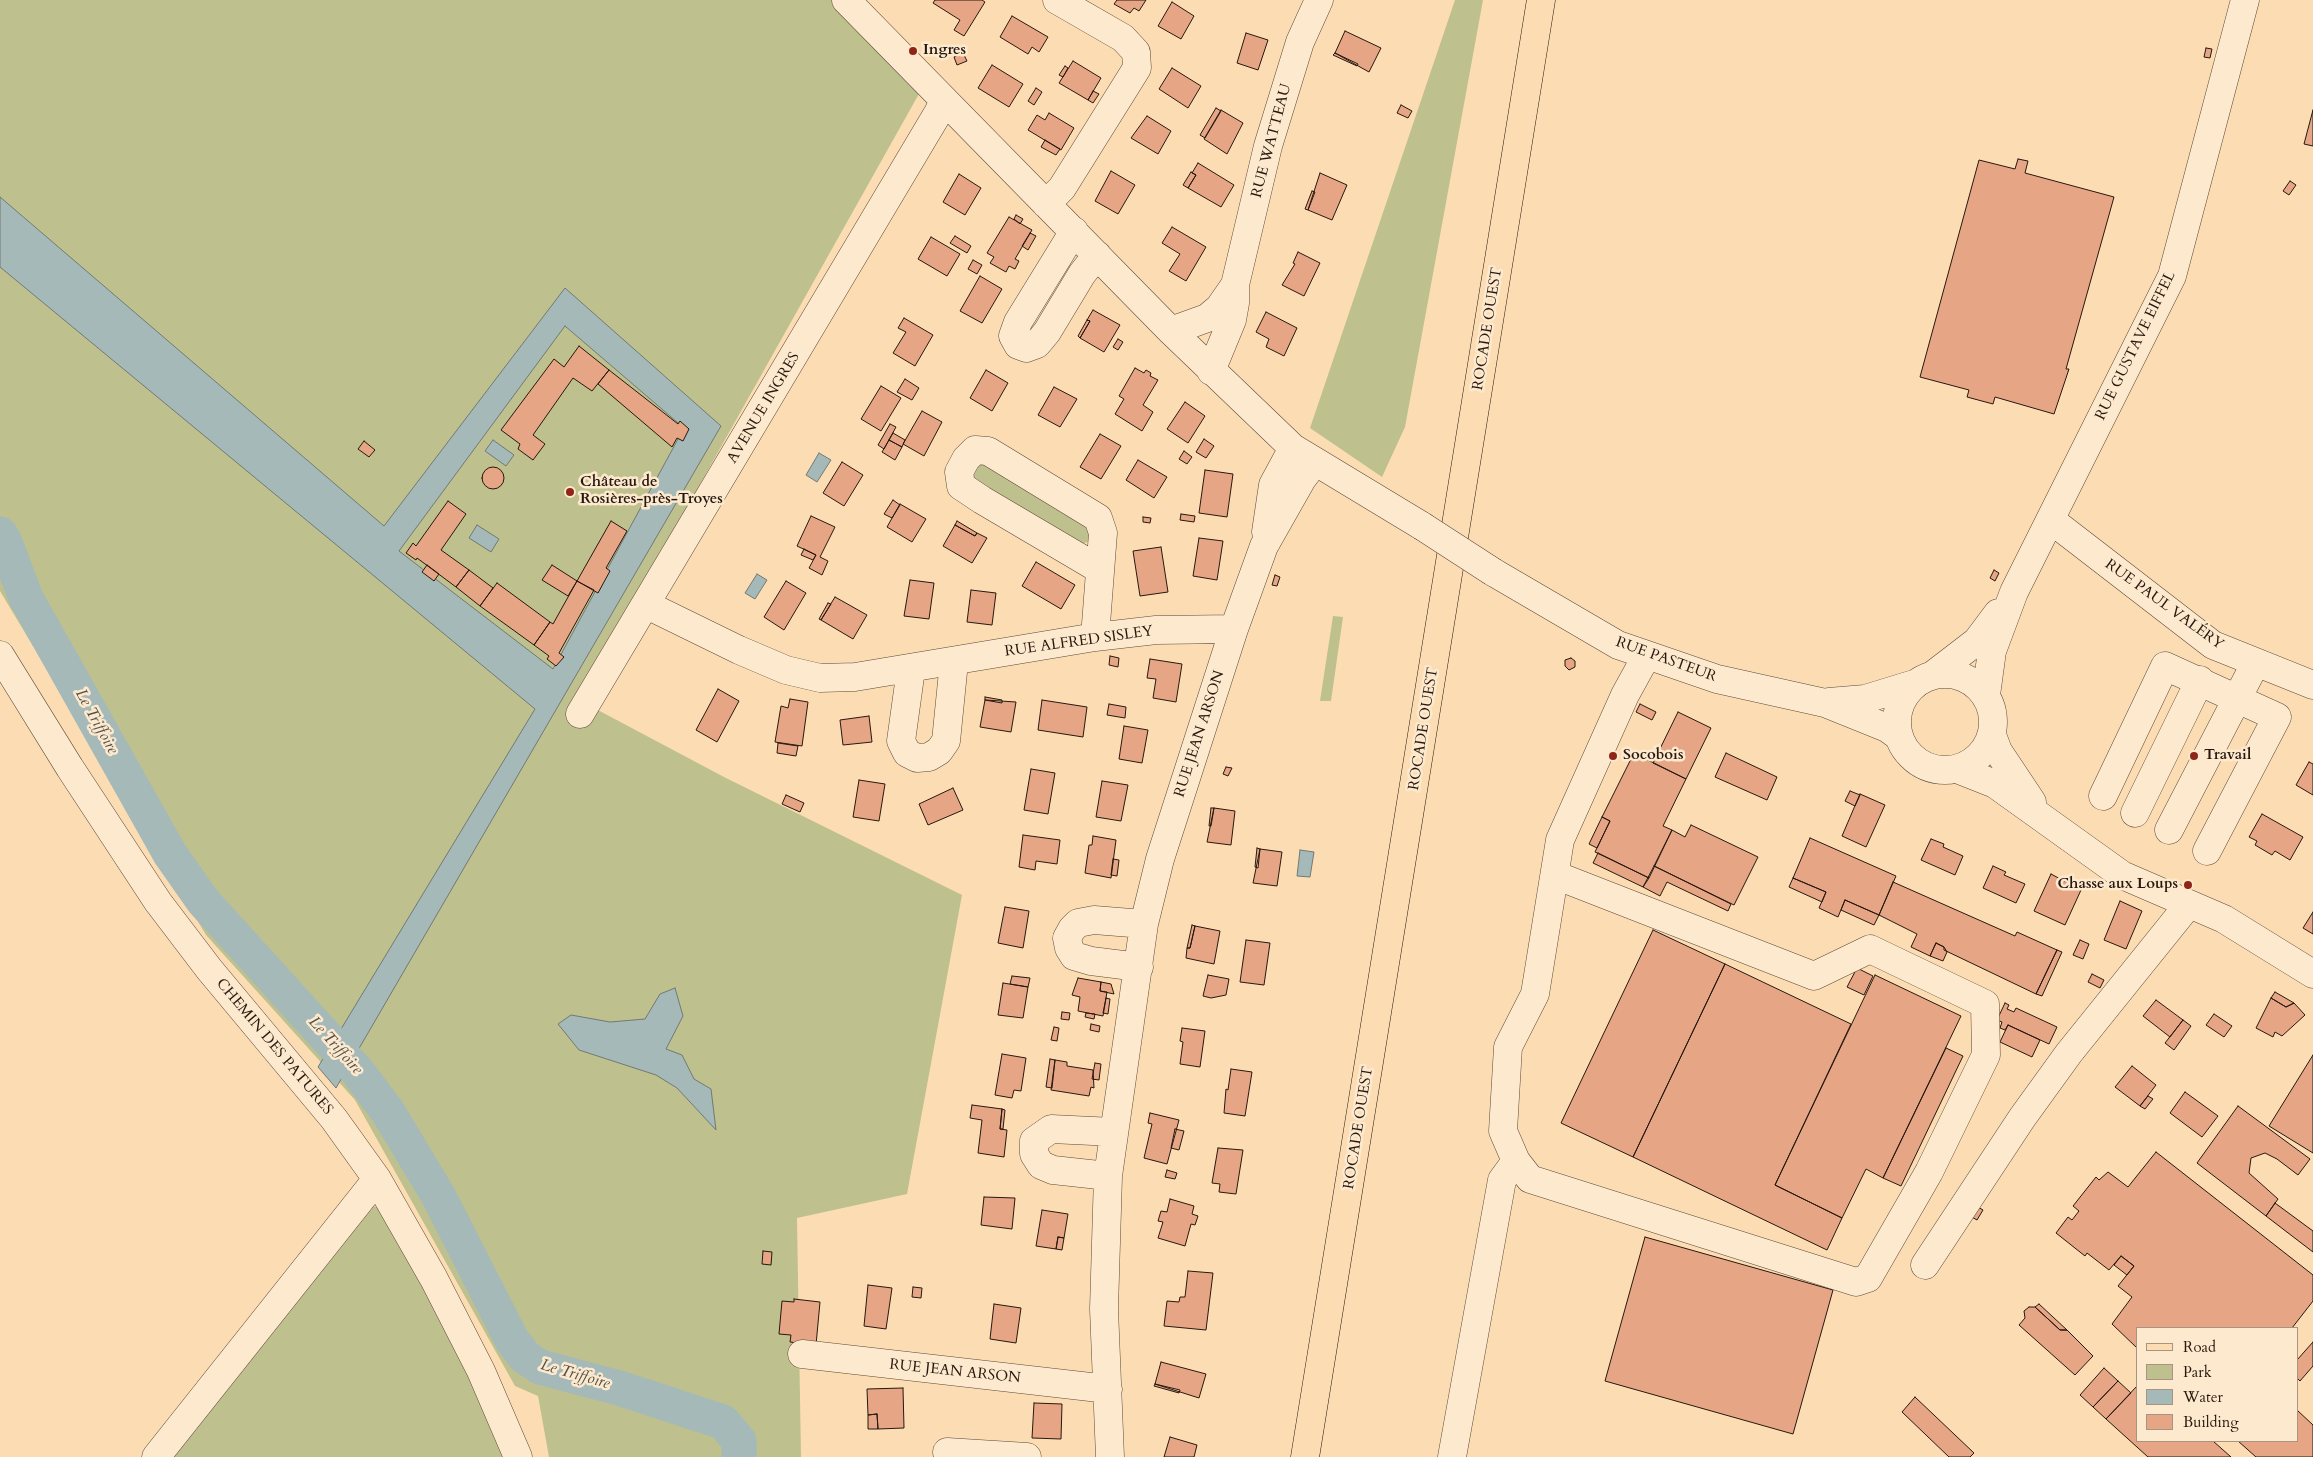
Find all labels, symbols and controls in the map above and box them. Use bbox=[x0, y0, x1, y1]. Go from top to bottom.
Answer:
place label: Ingres bbox=[923, 42, 966, 60]
marker: Ingres bbox=[907, 45, 919, 57]
street label: RUE WATTEAU bbox=[1248, 82, 1296, 200]
street label: ROCADE OUEST bbox=[1469, 266, 1507, 392]
street label: RUE GUSTAVE EIFFEL bbox=[2092, 269, 2180, 423]
street label: AVENUE INGRES bbox=[724, 349, 804, 467]
place label: Château de Rosières-près-Troyes bbox=[580, 474, 723, 509]
marker: Château de Rosières-près-Troyes bbox=[564, 486, 576, 498]
street label: RUE PAUL VALÉRY bbox=[2101, 556, 2227, 654]
street label: RUE ALFRED SISLEY bbox=[1004, 623, 1154, 661]
street label: RUE PASTEUR bbox=[1613, 633, 1719, 687]
street label: ROCADE OUEST bbox=[1405, 666, 1443, 792]
street label: RUE JEAN ARSON bbox=[1171, 668, 1229, 800]
water label: Le Triffoire bbox=[70, 686, 122, 758]
place label: Socobois bbox=[1623, 747, 1683, 765]
place label: Travail bbox=[2204, 747, 2251, 765]
marker: Socobois bbox=[1607, 750, 1619, 762]
marker: Travail bbox=[2188, 750, 2200, 762]
place label: Chasse aux Loups bbox=[2057, 876, 2178, 894]
marker: Chasse aux Loups bbox=[2182, 879, 2194, 891]
street label: CHEMIN DES PATURES bbox=[212, 975, 336, 1119]
water label: Le Triffoire bbox=[304, 1013, 366, 1079]
street label: ROCADE OUEST bbox=[1340, 1065, 1378, 1191]
legend bbox=[2136, 1327, 2298, 1442]
text: Road bbox=[2183, 1337, 2216, 1357]
water label: Le Triffoire bbox=[538, 1356, 612, 1394]
street label: RUE JEAN ARSON bbox=[888, 1356, 1022, 1388]
text: Park bbox=[2183, 1362, 2212, 1382]
text: Water bbox=[2183, 1387, 2223, 1407]
text: Building bbox=[2183, 1412, 2239, 1432]

